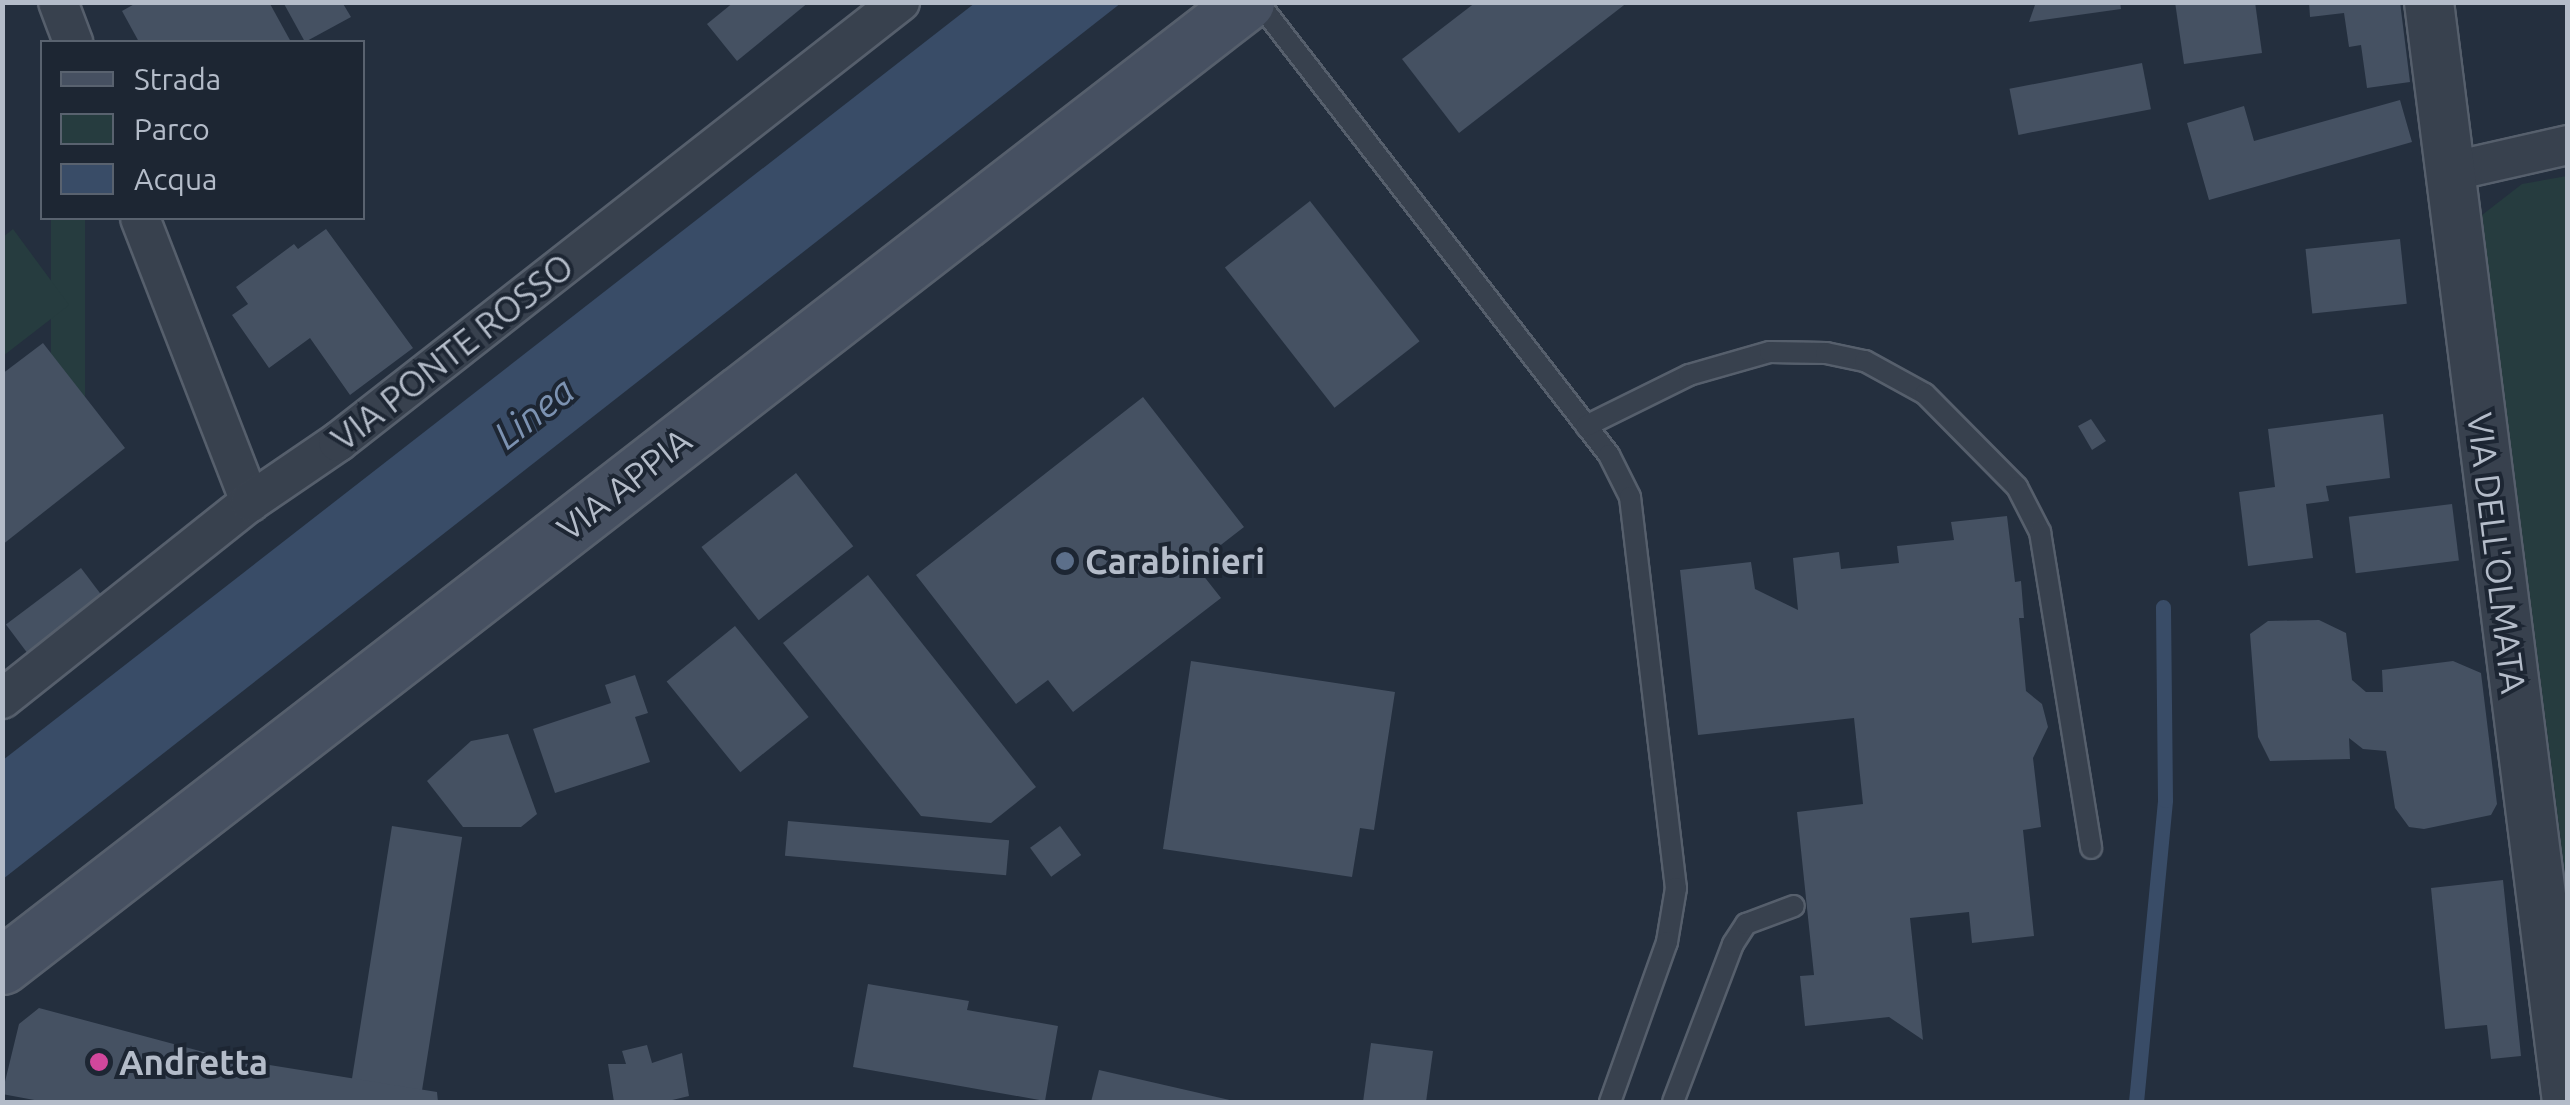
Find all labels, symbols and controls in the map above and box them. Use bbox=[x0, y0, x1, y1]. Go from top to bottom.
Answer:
legend bbox=[40, 40, 365, 220]
text: Strada bbox=[134, 62, 221, 96]
text: Parco bbox=[134, 112, 210, 146]
text: Acqua bbox=[134, 162, 217, 196]
street label: VIA PONTE ROSSO bbox=[323, 245, 581, 459]
water label: Linea bbox=[485, 368, 583, 458]
street label: VIA DELL'OLMATA bbox=[2459, 410, 2535, 696]
street label: VIA APPIA bbox=[549, 419, 699, 549]
place label: Carabinieri bbox=[1085, 540, 1265, 582]
marker: Carabinieri bbox=[1054, 550, 1076, 572]
place label: Andretta bbox=[119, 1041, 268, 1083]
marker: Andretta bbox=[88, 1051, 110, 1073]

